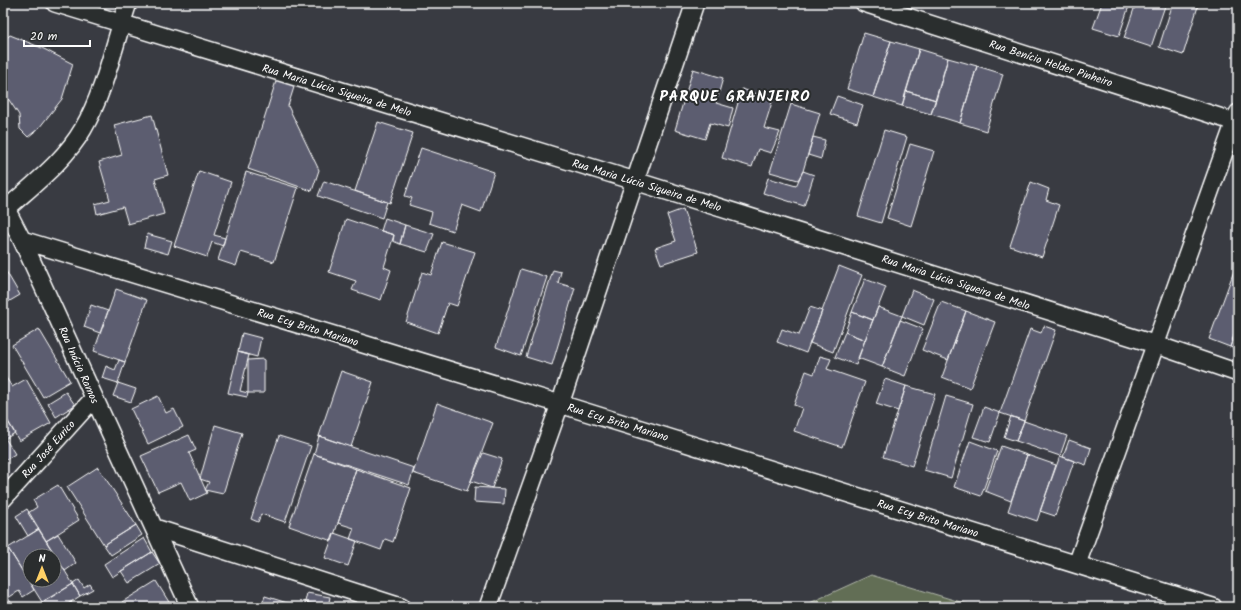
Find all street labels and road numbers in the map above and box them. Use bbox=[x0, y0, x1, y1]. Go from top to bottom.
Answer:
street label: Rua Benício Helder Pinheiro bbox=[987, 36, 1115, 92]
street label: Rua Maria Lúcia Siqueira de Melo bbox=[260, 60, 414, 122]
street label: Rua Maria Lúcia Siqueira de Melo bbox=[570, 155, 724, 217]
street label: Rua Maria Lúcia Siqueira de Melo bbox=[879, 250, 1032, 315]
street label: Rua Ecy Brito Mariano bbox=[255, 304, 361, 352]
street label: Rua Inácio Ramos bbox=[53, 324, 103, 407]
street label: Rua Ecy Brito Mariano bbox=[565, 399, 671, 447]
street label: Rua José Eurico bbox=[18, 416, 80, 483]
street label: Rua Ecy Brito Mariano bbox=[875, 495, 981, 543]

